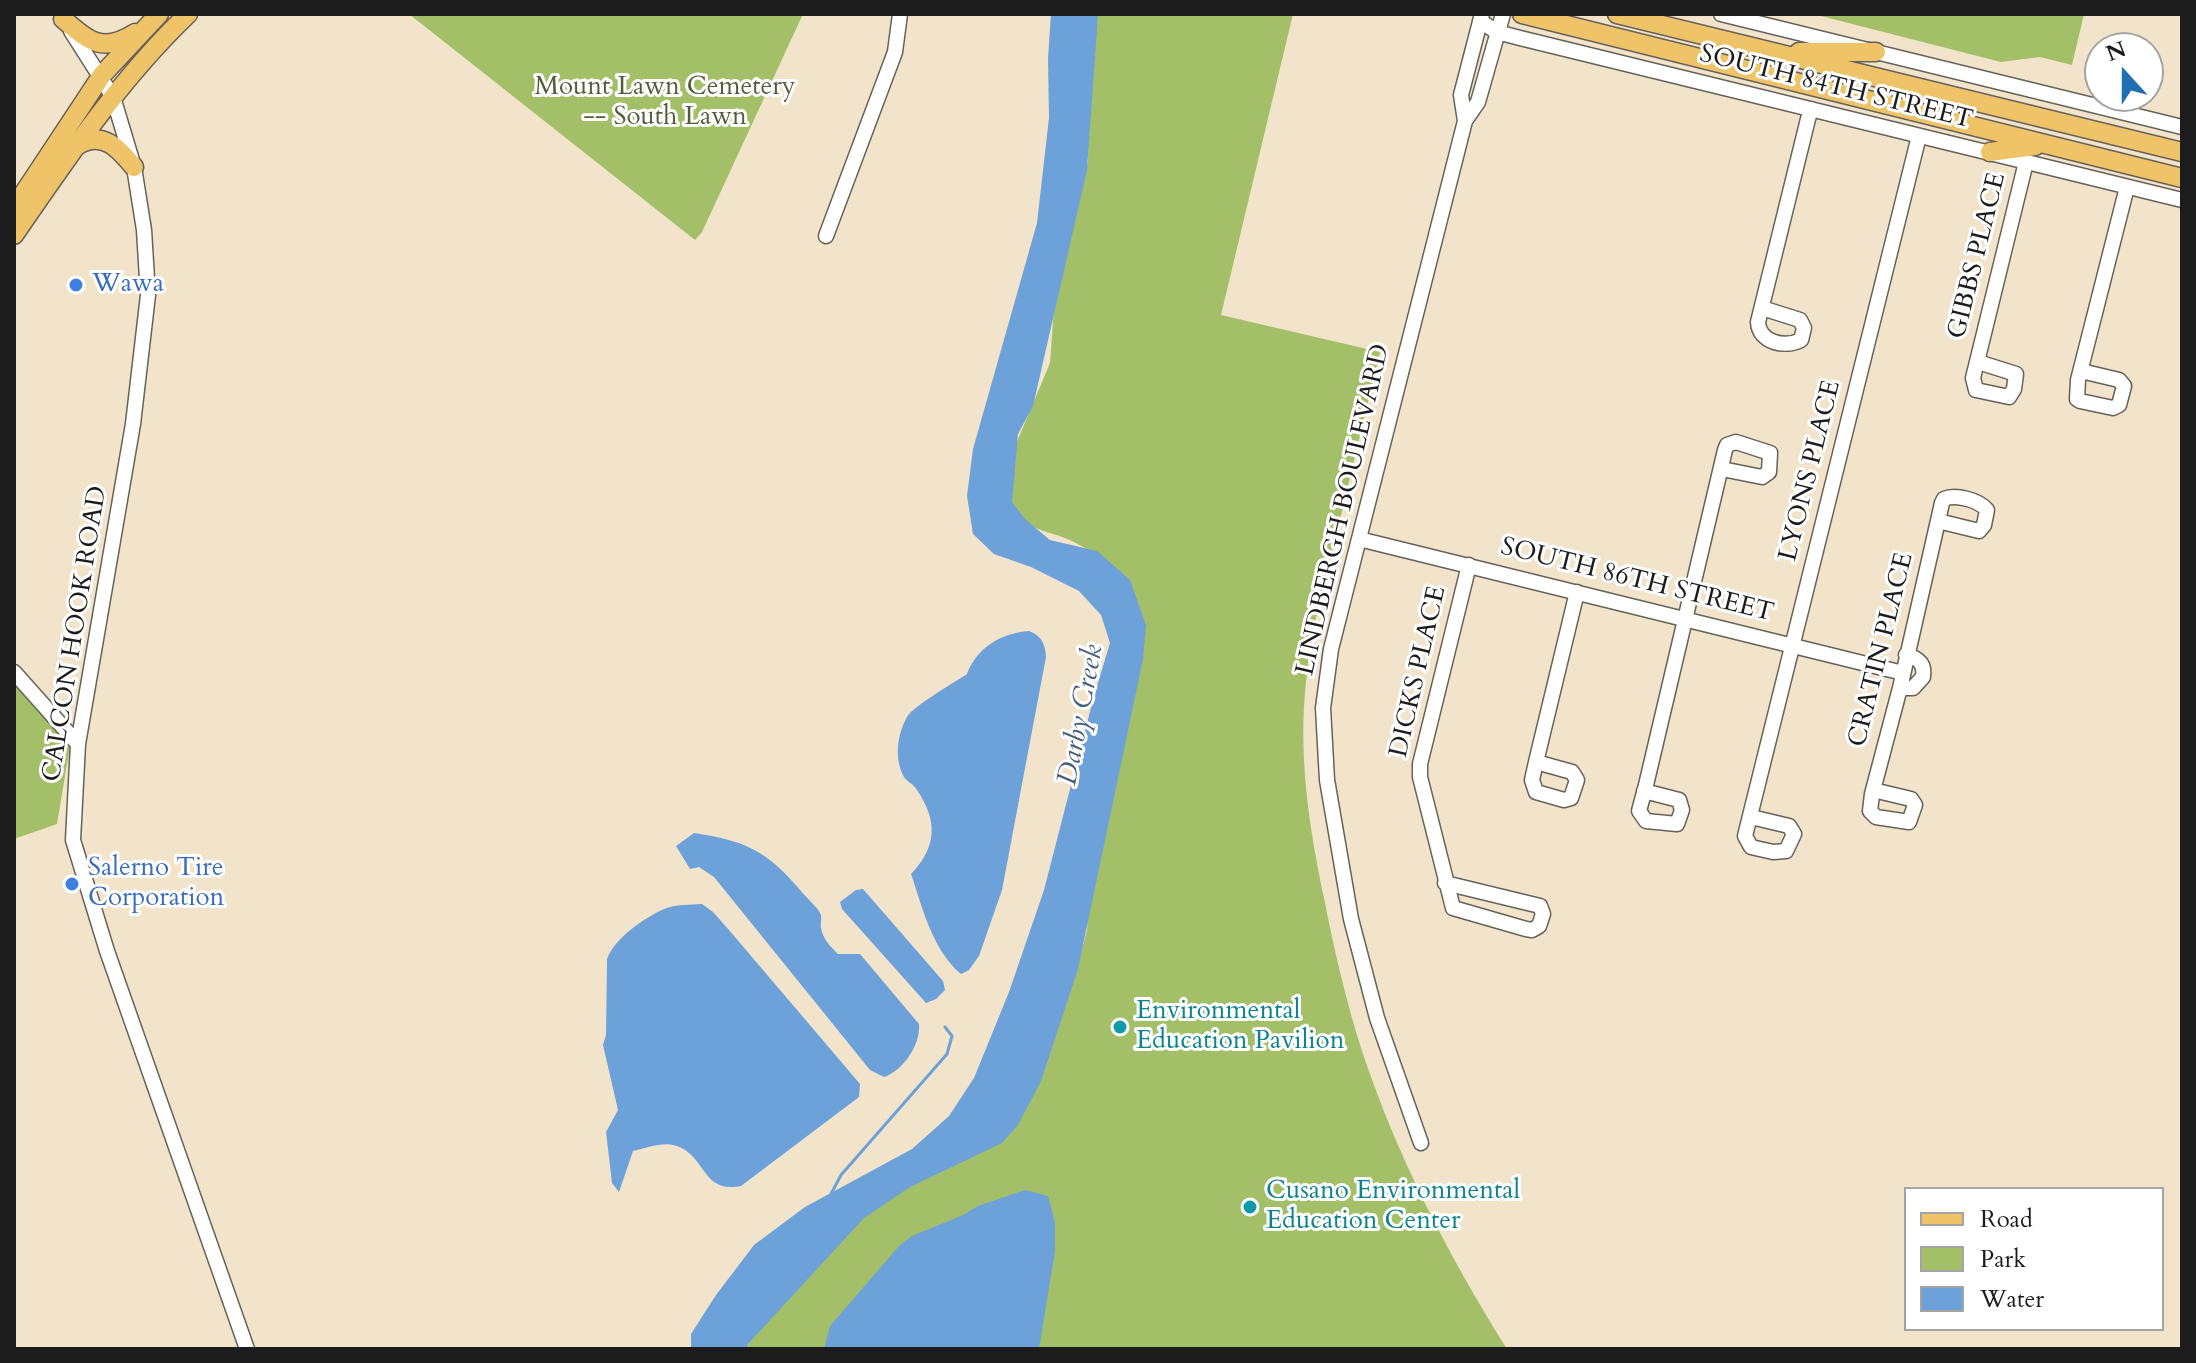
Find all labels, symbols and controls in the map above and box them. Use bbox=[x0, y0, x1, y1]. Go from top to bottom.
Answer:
north arrow bbox=[2084, 32, 2164, 112]
text: N bbox=[2102, 34, 2130, 69]
street label: SOUTH 84TH STREET bbox=[1696, 39, 1976, 137]
park label: Mount Lawn Cemetery -- South Lawn bbox=[534, 72, 796, 134]
street label: GIBBS PLACE bbox=[1942, 170, 2014, 342]
place label: Wawa bbox=[92, 269, 164, 301]
marker: Wawa bbox=[67, 276, 85, 294]
street label: LINDBERGH BOULEVARD bbox=[1291, 341, 1397, 679]
street label: LYONS PLACE bbox=[1773, 377, 1849, 565]
street label: CALCON HOOK ROAD bbox=[37, 484, 115, 784]
street label: SOUTH 86TH STREET bbox=[1497, 532, 1777, 630]
street label: CRATIN PLACE bbox=[1843, 550, 1921, 750]
street label: DICKS PLACE bbox=[1384, 583, 1454, 761]
water label: Darby Creek bbox=[1052, 642, 1112, 788]
place label: Salerno Tire Corporation bbox=[88, 853, 224, 914]
marker: Salerno Tire Corporation bbox=[63, 875, 81, 893]
place label: Environmental Education Pavilion bbox=[1136, 996, 1344, 1058]
marker: Environmental Education Pavilion bbox=[1111, 1018, 1129, 1036]
place label: Cusano Environmental Education Center bbox=[1266, 1176, 1520, 1238]
legend bbox=[1904, 1187, 2164, 1331]
marker: Cusano Environmental Education Center bbox=[1241, 1198, 1259, 1216]
text: Road bbox=[1980, 1203, 2033, 1236]
text: Park bbox=[1980, 1243, 2026, 1276]
text: Water bbox=[1980, 1283, 2044, 1316]

